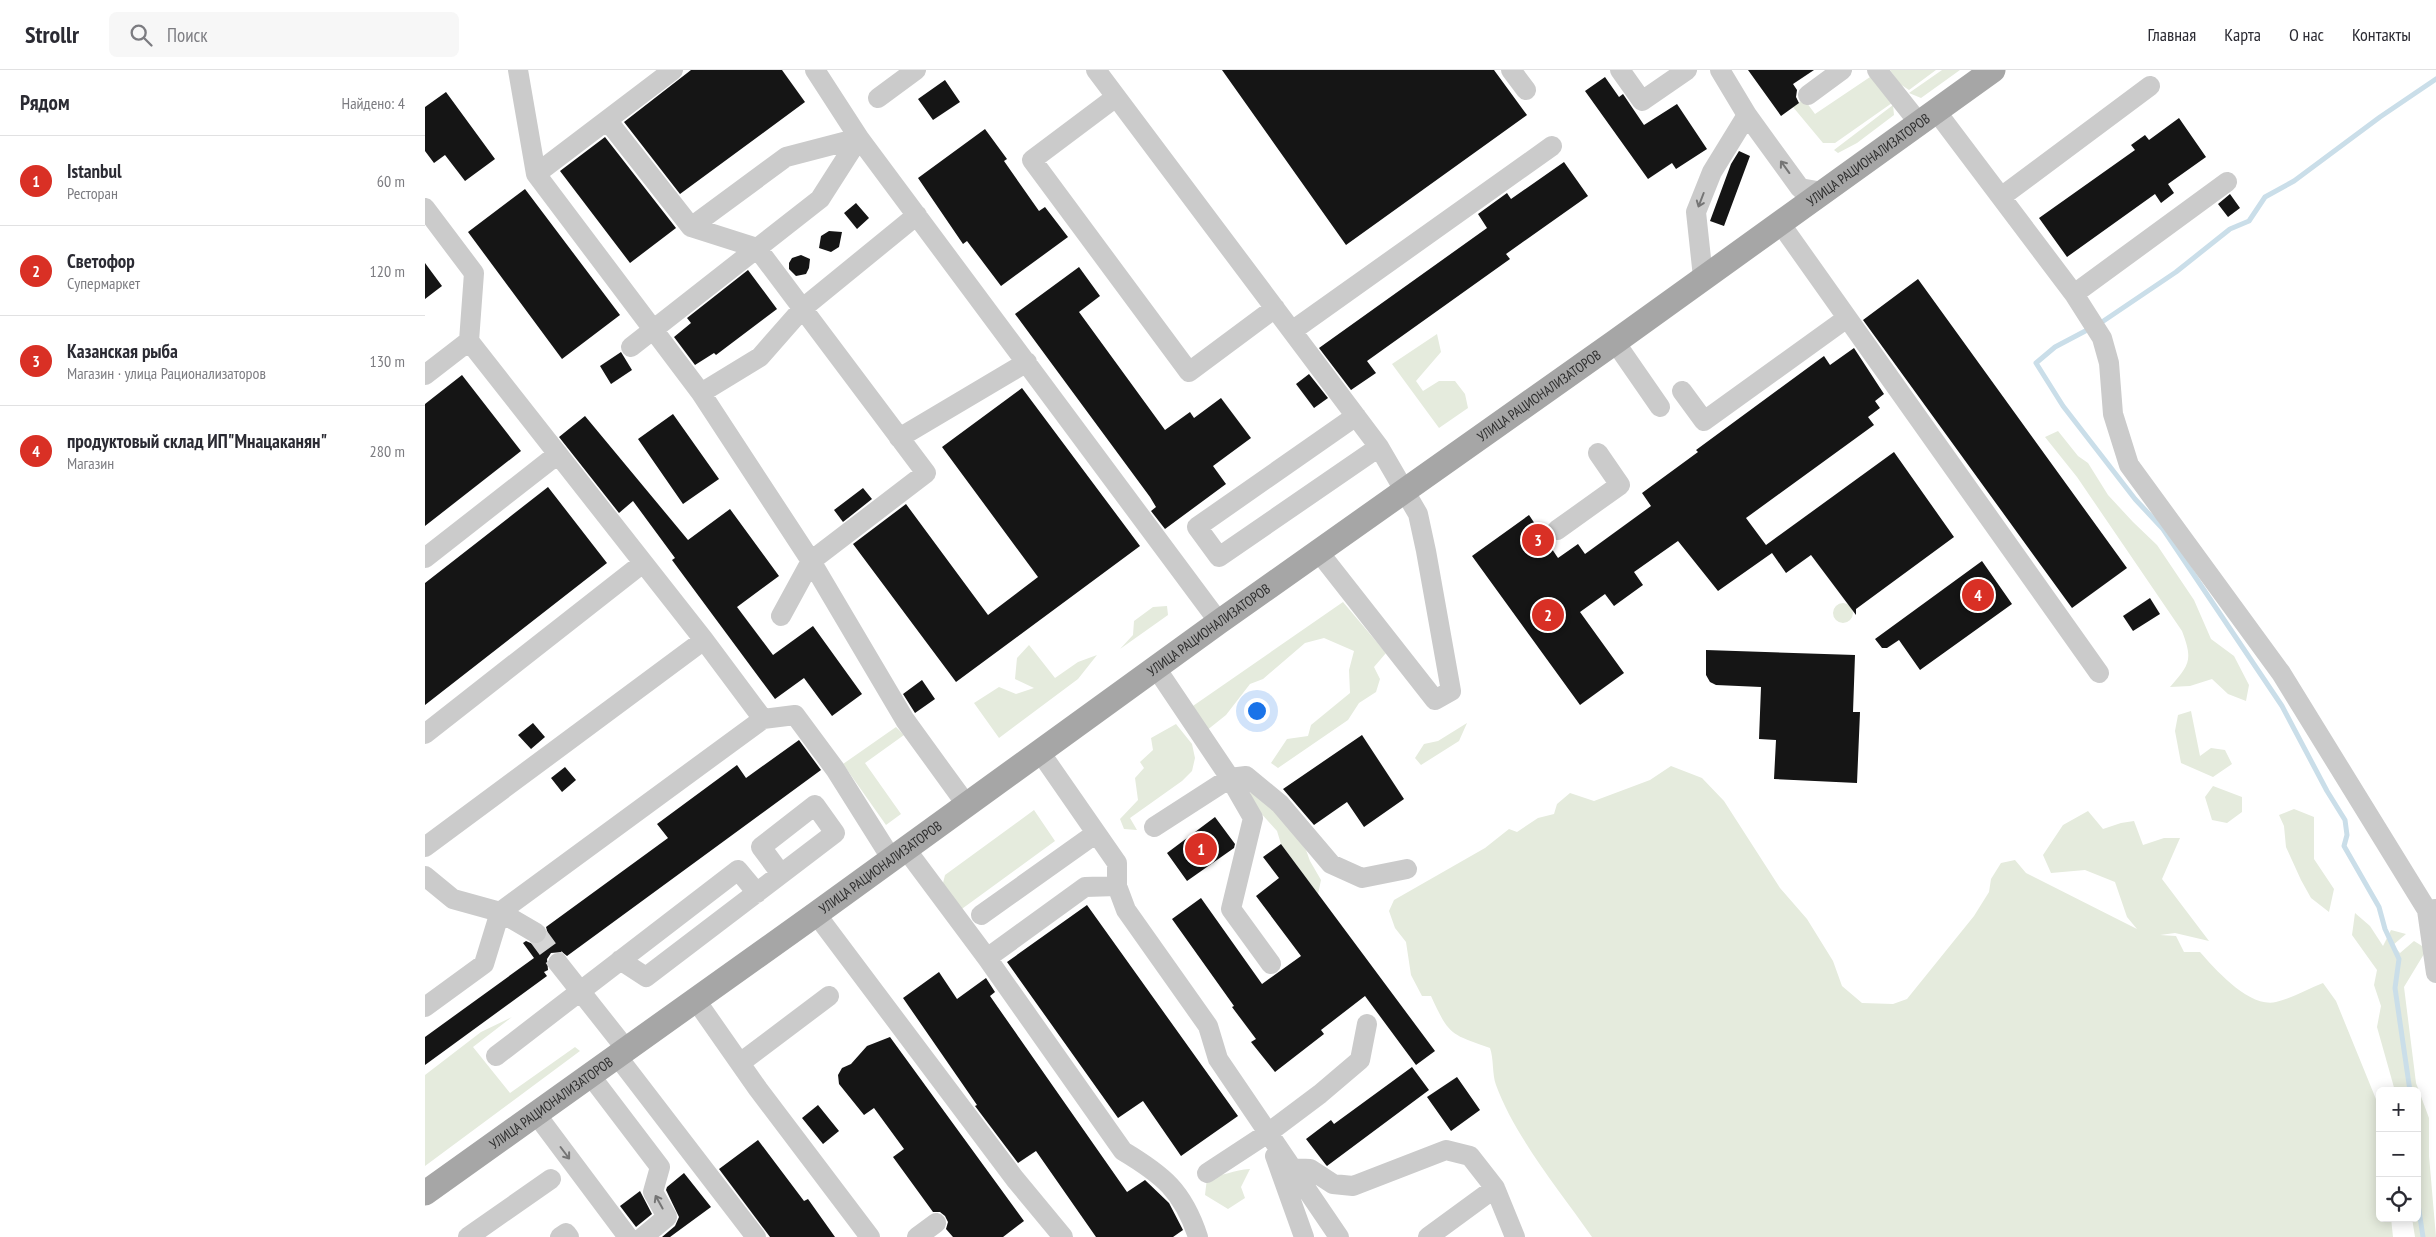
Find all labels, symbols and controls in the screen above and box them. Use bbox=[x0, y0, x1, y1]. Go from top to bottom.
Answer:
search box bbox=[109, 12, 459, 57]
text: Strollr bbox=[25, 19, 79, 50]
icon: search bbox=[127, 21, 155, 49]
text: Поиск bbox=[167, 23, 208, 47]
text: Главная bbox=[2148, 23, 2196, 46]
text: Карта bbox=[2224, 23, 2261, 46]
text: О нас bbox=[2289, 23, 2324, 46]
text: Контакты bbox=[2352, 23, 2411, 46]
text: Рядом bbox=[20, 89, 70, 116]
text: Найдено: 4 bbox=[342, 93, 405, 113]
street label: УЛИЦА РАЦИОНАЛИЗАТОРОВ bbox=[1803, 109, 1933, 210]
text: Istanbul bbox=[67, 159, 122, 183]
one-way arrow bbox=[1780, 160, 1790, 174]
text: 1 bbox=[32, 171, 40, 191]
text: 60 m bbox=[377, 171, 405, 191]
text: Ресторан bbox=[67, 183, 118, 203]
one-way arrow bbox=[1696, 192, 1705, 207]
text: Светофор bbox=[67, 249, 135, 273]
text: 2 bbox=[32, 261, 40, 281]
text: 120 m bbox=[370, 261, 405, 281]
text: Супермаркет bbox=[67, 273, 140, 293]
text: Казанская рыба bbox=[67, 339, 178, 363]
street label: УЛИЦА РАЦИОНАЛИЗАТОРОВ bbox=[1474, 346, 1604, 446]
text: 3 bbox=[32, 351, 40, 371]
text: 130 m bbox=[370, 351, 405, 371]
text: Магазин · улица Рационализаторов bbox=[67, 363, 266, 383]
text: продуктовый склад ИП"Мнацаканян" bbox=[67, 429, 327, 453]
text: 4 bbox=[32, 441, 40, 461]
text: 280 m bbox=[370, 441, 405, 461]
text: Магазин bbox=[67, 453, 114, 473]
pin: 3 bbox=[1522, 521, 1554, 559]
pin: 4 bbox=[1962, 576, 1994, 614]
street label: УЛИЦА РАЦИОНАЛИЗАТОРОВ bbox=[1143, 580, 1274, 680]
pin: 2 bbox=[1532, 596, 1564, 634]
your location bbox=[1244, 698, 1270, 724]
street label: УЛИЦА РАЦИОНАЛИЗАТОРОВ bbox=[816, 817, 945, 918]
pin: 1 bbox=[1185, 830, 1217, 868]
street label: УЛИЦА РАЦИОНАЛИЗАТОРОВ bbox=[486, 1053, 616, 1153]
map controls bbox=[2376, 1087, 2421, 1222]
button: + bbox=[2376, 1087, 2421, 1132]
button: − bbox=[2376, 1132, 2421, 1177]
one-way arrow bbox=[560, 1146, 570, 1160]
button: locate bbox=[2376, 1177, 2421, 1222]
one-way arrow bbox=[654, 1196, 664, 1210]

